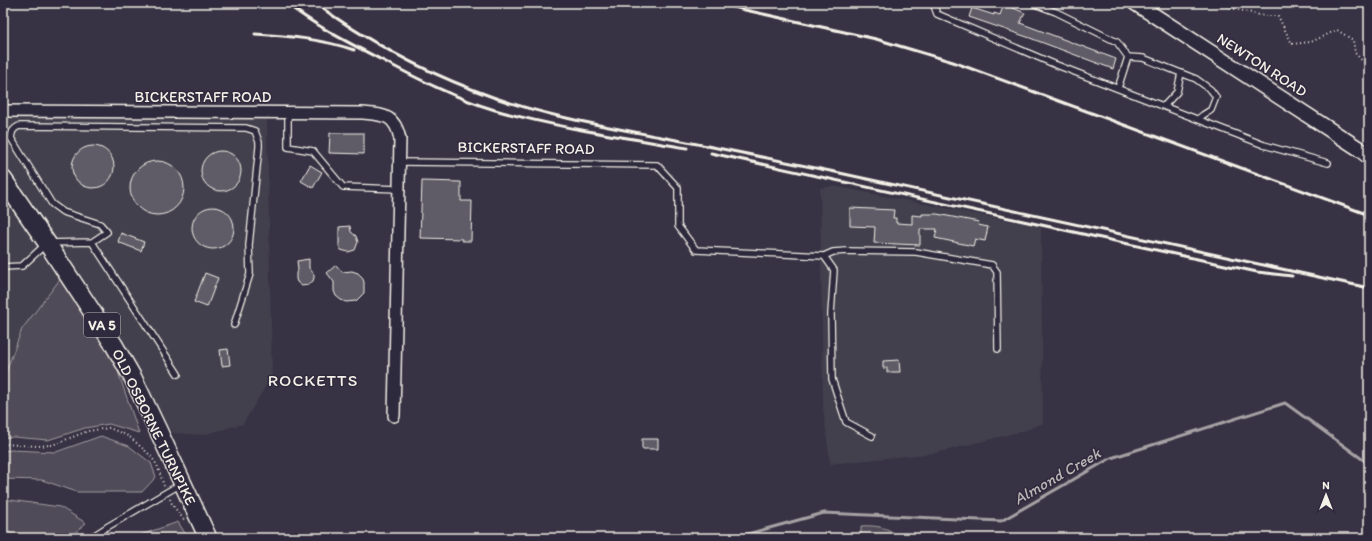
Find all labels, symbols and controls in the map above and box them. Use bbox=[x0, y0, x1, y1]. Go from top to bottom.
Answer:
street label: NEWTON ROAD bbox=[1214, 29, 1310, 101]
street label: BICKERSTAFF ROAD bbox=[135, 88, 272, 106]
street label: BICKERSTAFF ROAD bbox=[457, 138, 595, 158]
road number: VA 5 bbox=[84, 313, 120, 337]
street label: OLD OSBORNE TURNPIKE bbox=[108, 346, 200, 508]
district label: ROCKETTS bbox=[268, 370, 358, 390]
water label: Almond Creek bbox=[1010, 443, 1104, 509]
north arrow bbox=[1306, 475, 1346, 515]
text: N bbox=[1322, 479, 1330, 492]

